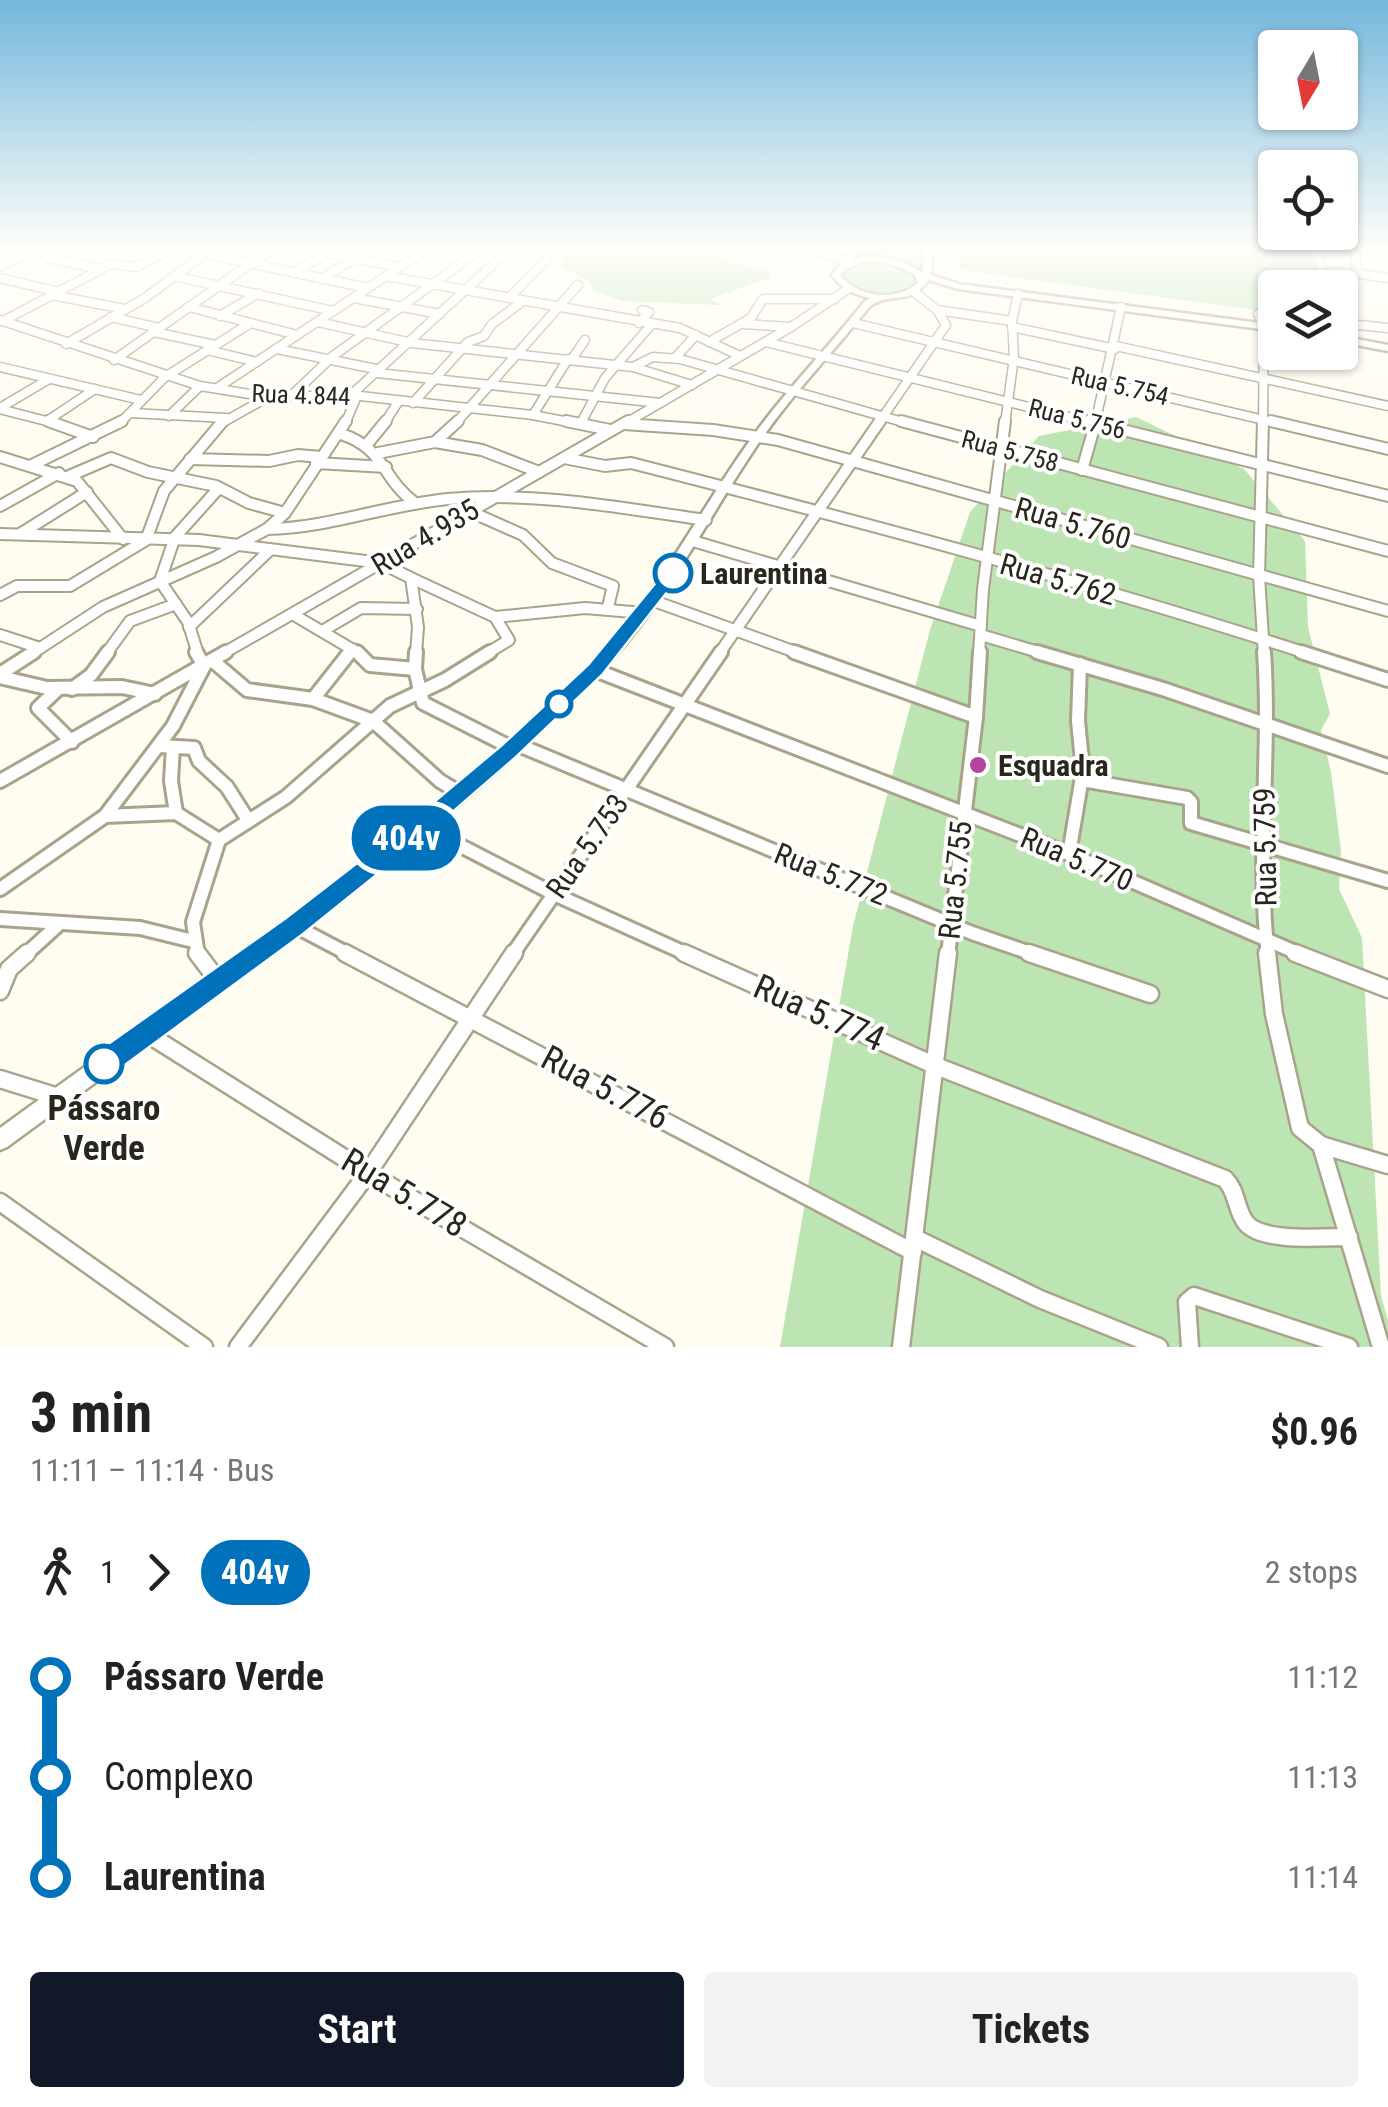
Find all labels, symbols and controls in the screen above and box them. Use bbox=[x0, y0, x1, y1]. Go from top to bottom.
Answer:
north arrow bbox=[1258, 30, 1358, 130]
map controls bbox=[1258, 30, 1358, 370]
button: locate bbox=[1258, 150, 1358, 250]
button: layers bbox=[1258, 270, 1358, 370]
street label: Rua 5.754 bbox=[1068, 361, 1172, 411]
street label: Rua 4.844 bbox=[251, 379, 351, 411]
street label: Rua 5.756 bbox=[1025, 393, 1129, 445]
street label: Rua 5.758 bbox=[958, 424, 1062, 478]
street label: Rua 5.760 bbox=[1011, 490, 1135, 556]
street label: Rua 4.935 bbox=[365, 491, 485, 583]
street label: Rua 5.762 bbox=[996, 546, 1120, 612]
marker: Laurentina bbox=[654, 554, 692, 592]
place label: Laurentina bbox=[700, 556, 828, 591]
unlabelled marker bbox=[546, 691, 572, 717]
place label: Esquadra bbox=[998, 748, 1109, 783]
marker: Esquadra bbox=[967, 754, 989, 776]
street label: Rua 5.753 bbox=[539, 787, 635, 905]
street label: Rua 5.759 bbox=[1246, 787, 1284, 907]
line badge: 404v bbox=[336, 806, 476, 870]
text: 404v bbox=[372, 818, 440, 859]
street label: Rua 5.755 bbox=[931, 819, 979, 941]
street label: Rua 5.770 bbox=[1015, 820, 1139, 898]
street label: Rua 5.772 bbox=[769, 836, 893, 912]
street label: Rua 5.774 bbox=[747, 966, 891, 1060]
street label: Rua 5.776 bbox=[534, 1037, 676, 1139]
marker: Pássaro Verde bbox=[85, 1045, 123, 1083]
place label: Pássaro Verde bbox=[48, 1088, 160, 1169]
street label: Rua 5.778 bbox=[334, 1140, 474, 1246]
text: 3 min bbox=[30, 1381, 152, 1445]
text: $0.96 bbox=[1270, 1410, 1358, 1454]
text: 11:11 – 11:14 · Bus bbox=[30, 1451, 274, 1489]
icon: walk bbox=[30, 1545, 85, 1600]
icon: forward bbox=[131, 1545, 186, 1600]
text: 404v bbox=[221, 1552, 290, 1593]
text: 1 bbox=[100, 1553, 116, 1591]
text: 2 stops bbox=[1265, 1553, 1358, 1591]
text: Pássaro Verde bbox=[104, 1655, 324, 1699]
text: 11:12 bbox=[1287, 1658, 1358, 1696]
text: Complexo bbox=[104, 1755, 254, 1799]
text: 11:13 bbox=[1287, 1758, 1358, 1796]
text: Laurentina bbox=[104, 1855, 266, 1899]
text: 11:14 bbox=[1287, 1858, 1358, 1896]
button: Start bbox=[30, 1972, 684, 2087]
button: Tickets bbox=[704, 1972, 1358, 2087]

